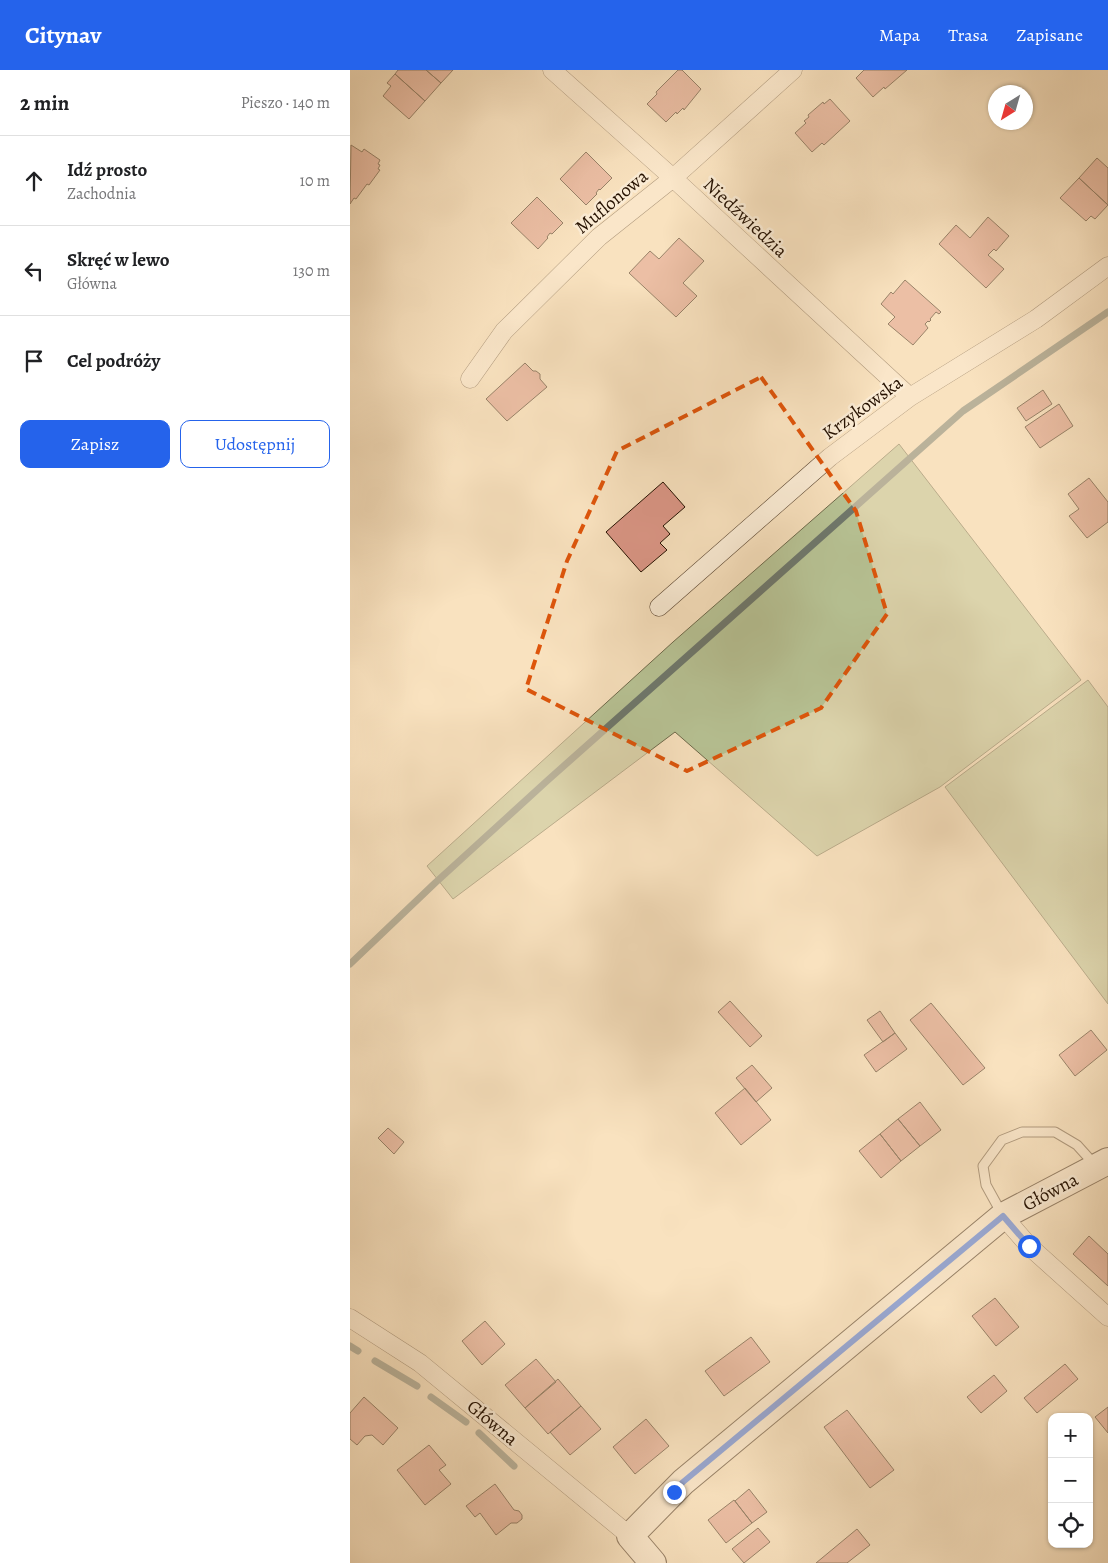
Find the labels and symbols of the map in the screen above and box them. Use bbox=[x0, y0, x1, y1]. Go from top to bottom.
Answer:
north arrow bbox=[988, 85, 1033, 130]
street label: Muflonowa bbox=[570, 163, 654, 240]
street label: Niedźwiedzia bbox=[697, 172, 793, 264]
street label: Krzykowska bbox=[817, 370, 908, 446]
street label: Główna bbox=[1018, 1166, 1083, 1217]
route start bbox=[1018, 1235, 1041, 1258]
street label: Główna bbox=[461, 1394, 524, 1452]
route end bbox=[663, 1481, 686, 1504]

